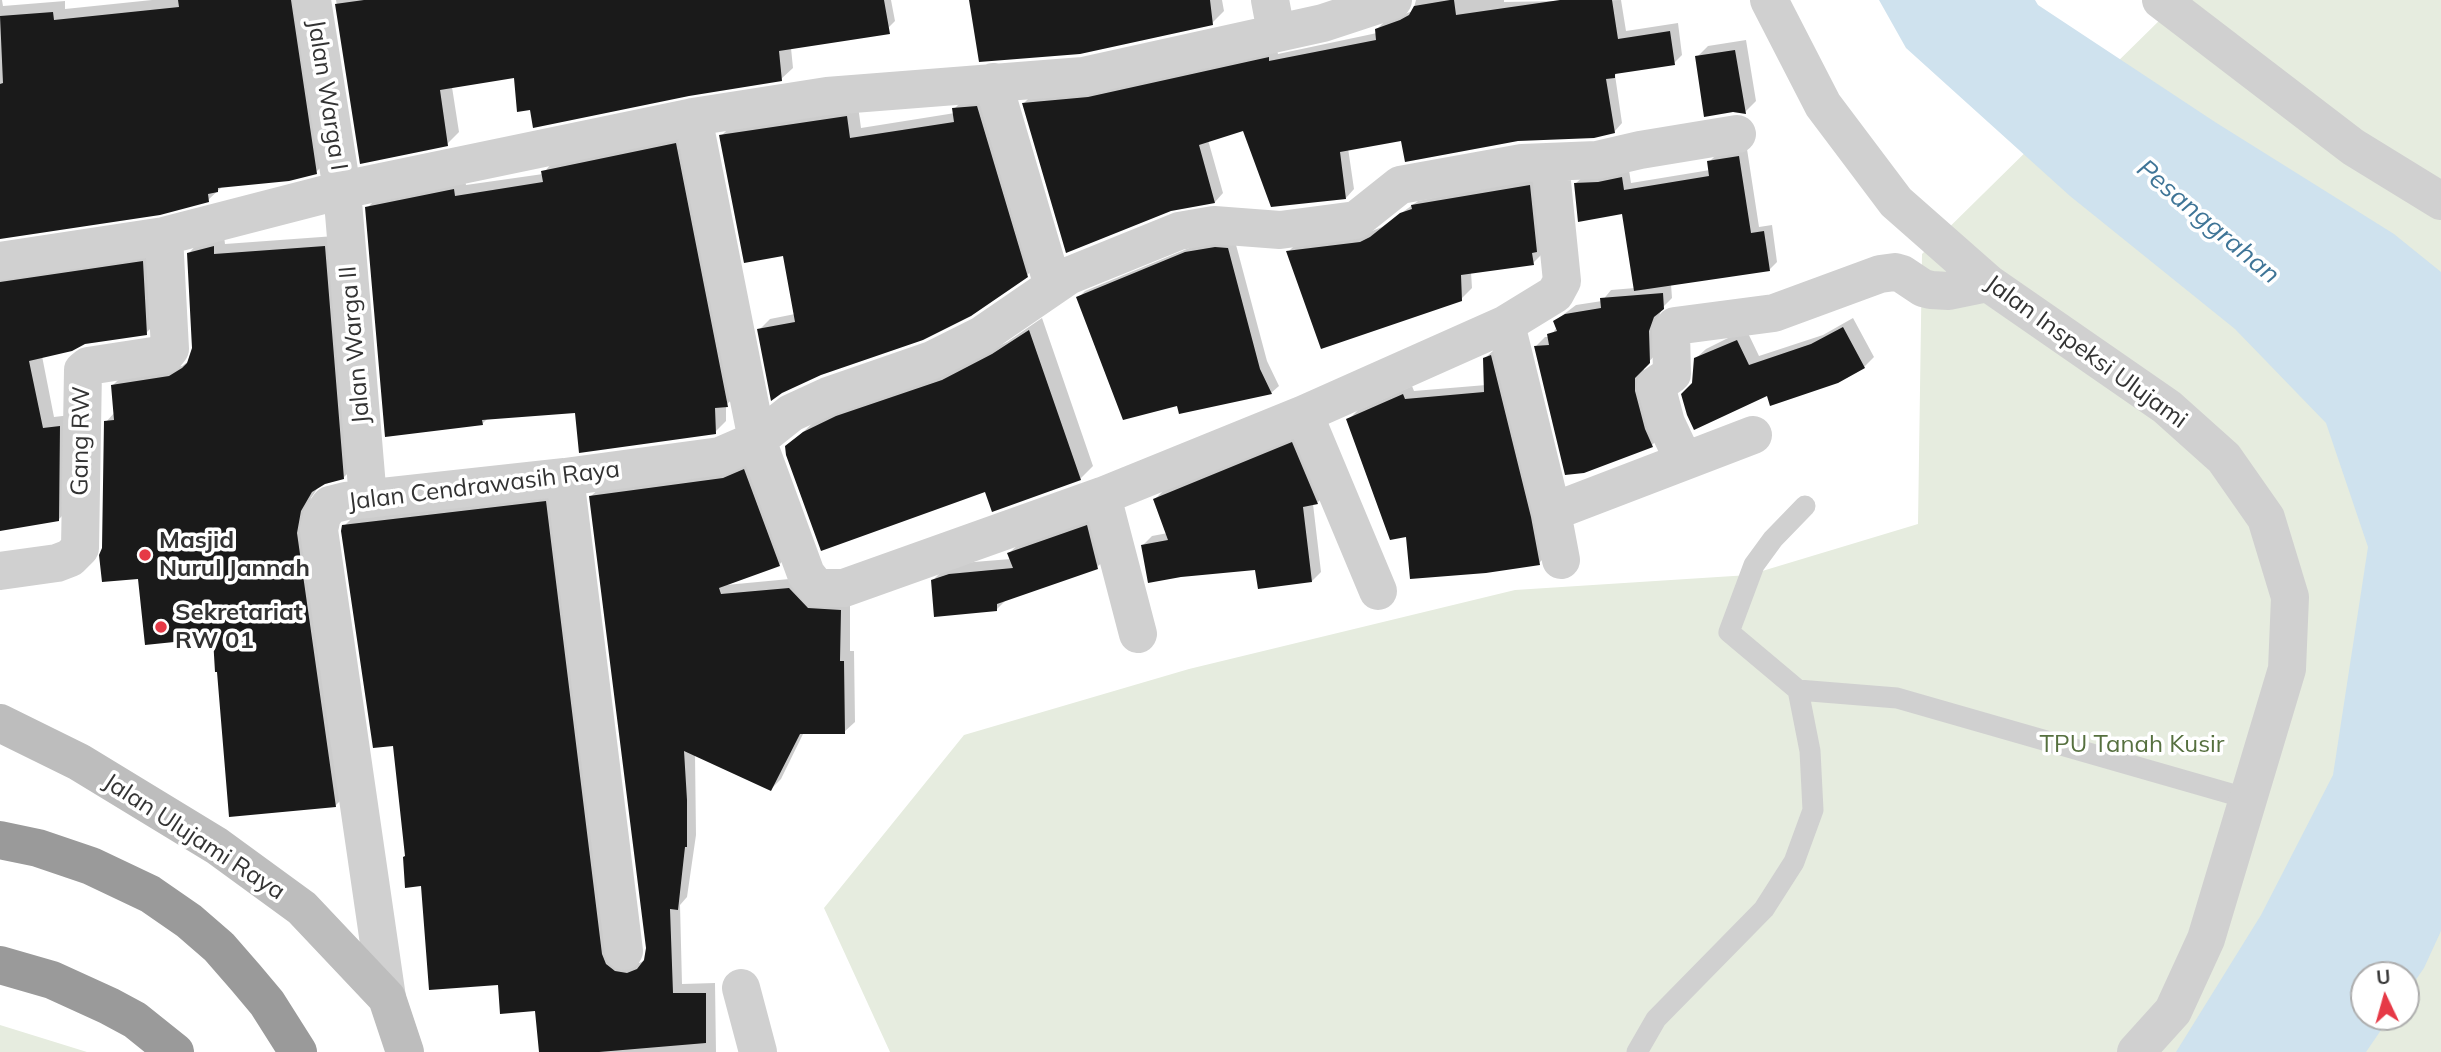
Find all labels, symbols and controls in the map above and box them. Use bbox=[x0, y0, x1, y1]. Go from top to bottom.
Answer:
street label: Jalan Warga I bbox=[301, 18, 353, 172]
water label: Pesanggrahan bbox=[2130, 153, 2286, 291]
street label: Jalan Warga II bbox=[334, 265, 376, 425]
street label: Jalan Inspeksi Ulujami bbox=[1979, 269, 2193, 435]
street label: Gang RW bbox=[66, 386, 96, 496]
street label: Jalan Cendrawasih Raya bbox=[347, 455, 621, 517]
place label: Masjid Nurul Jannah bbox=[159, 527, 310, 583]
marker: Masjid Nurul Jannah bbox=[137, 547, 153, 563]
place label: Sekretariat RW 01 bbox=[175, 599, 303, 655]
marker: Sekretariat RW 01 bbox=[153, 619, 169, 635]
park label: TPU Tanah Kusir bbox=[2040, 731, 2224, 759]
street label: Jalan Ulujami Raya bbox=[98, 768, 290, 906]
north arrow bbox=[2350, 961, 2420, 1031]
text: U bbox=[2375, 965, 2391, 990]

